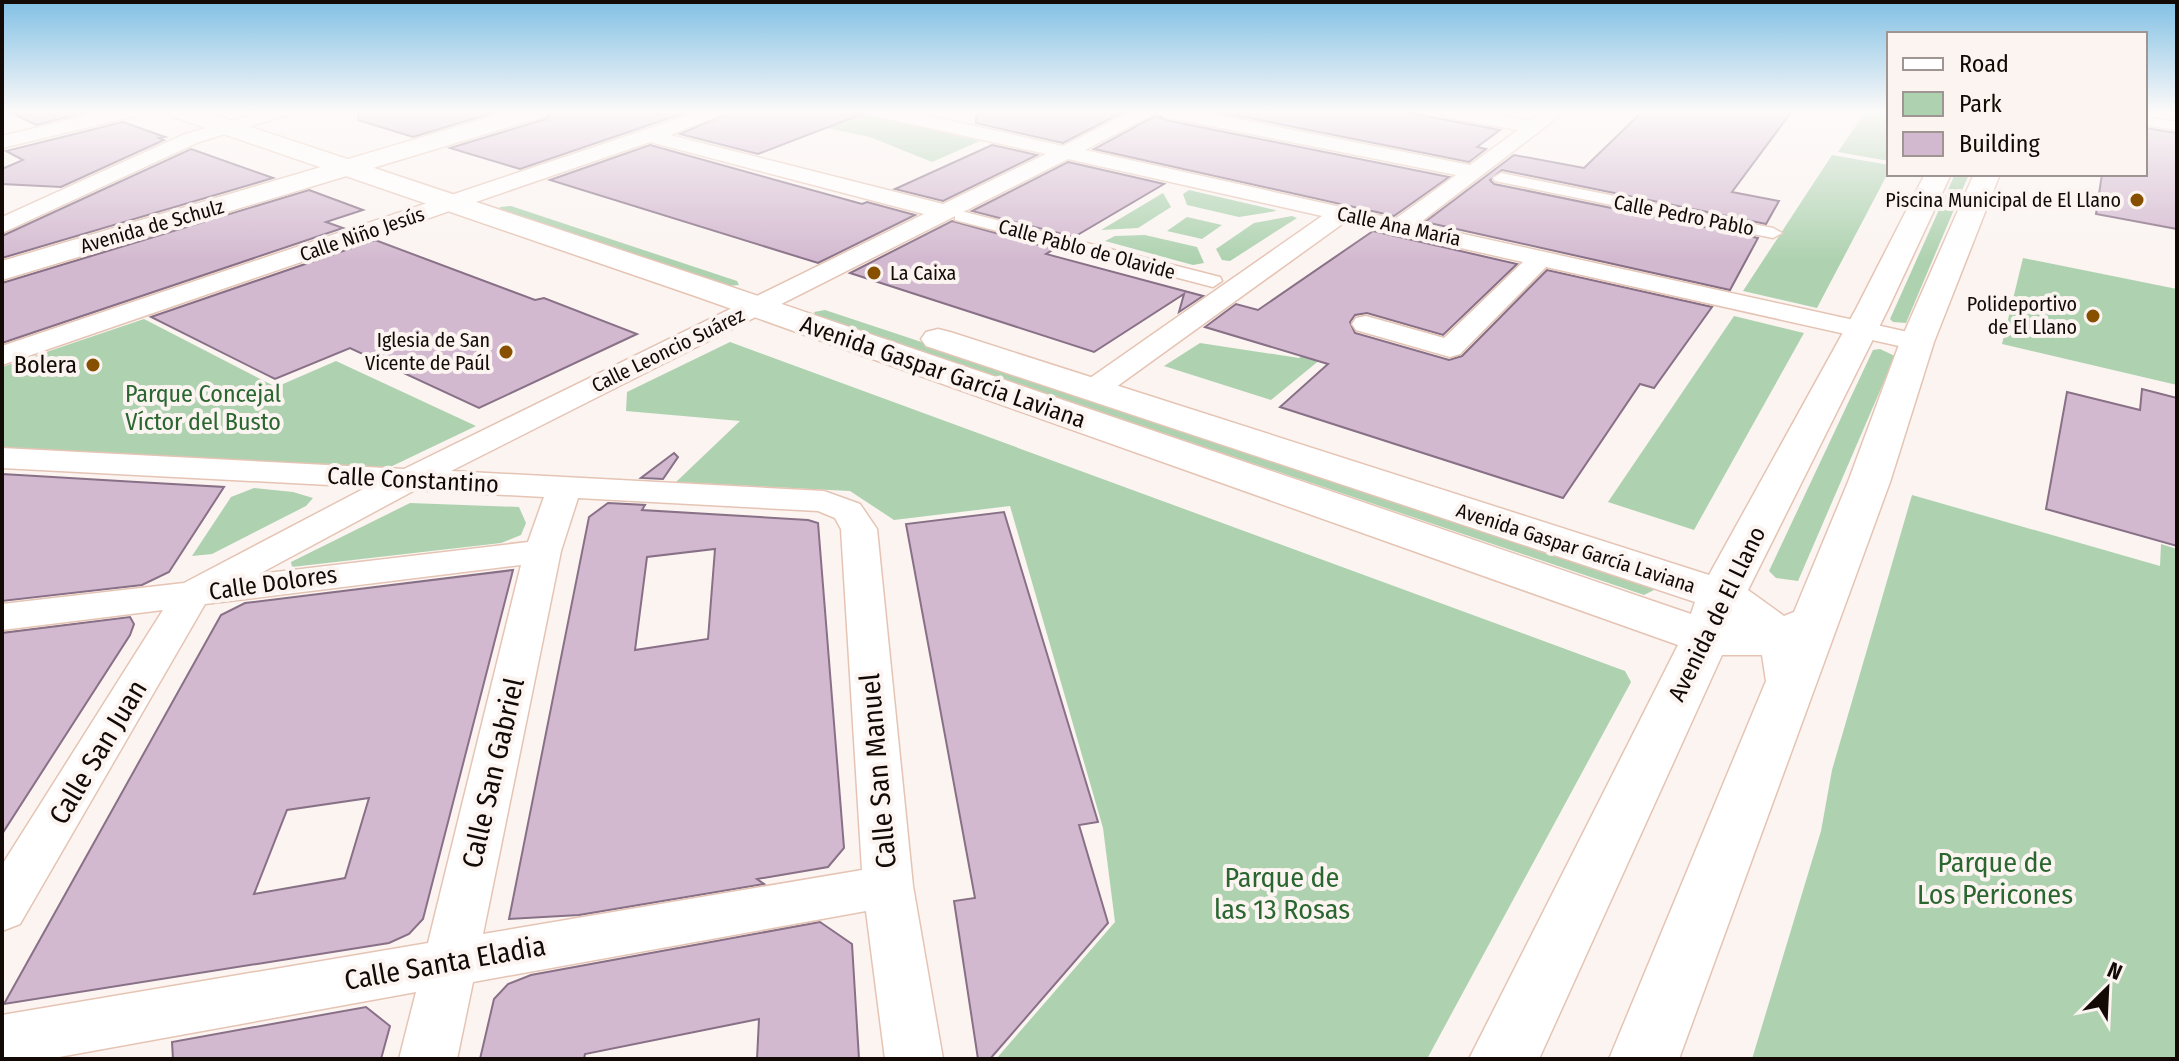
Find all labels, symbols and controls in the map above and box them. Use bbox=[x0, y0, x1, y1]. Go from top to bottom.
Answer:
legend bbox=[1887, 32, 2147, 176]
text: Road bbox=[1959, 50, 2009, 78]
text: Park bbox=[1959, 90, 2002, 118]
text: Building bbox=[1959, 130, 2041, 158]
place label: Piscina Municipal de El Llano bbox=[1885, 188, 2121, 212]
street label: Calle Pedro Pablo bbox=[1612, 190, 1756, 240]
marker: Piscina Municipal de El Llano bbox=[2128, 191, 2146, 209]
street label: Avenida de Schulz bbox=[77, 194, 227, 258]
street label: Calle Niño Jesús bbox=[296, 201, 428, 267]
street label: Calle Ana María bbox=[1335, 201, 1463, 251]
street label: Calle Pablo de Olavide bbox=[996, 214, 1178, 284]
place label: La Caixa bbox=[890, 261, 956, 285]
marker: La Caixa bbox=[865, 264, 883, 282]
place label: Polideportivo de El Llano bbox=[1967, 292, 2077, 339]
street label: Calle Leoncio Suárez bbox=[588, 303, 748, 397]
marker: Polideportivo de El Llano bbox=[2084, 307, 2102, 325]
street label: Avenida Gaspar García Laviana bbox=[797, 310, 1089, 434]
place label: Iglesia de San Vicente de Paúl bbox=[365, 328, 490, 375]
marker: Iglesia de San Vicente de Paúl bbox=[497, 343, 515, 361]
place label: Bolera bbox=[14, 351, 77, 379]
marker: Bolera bbox=[84, 356, 102, 374]
park label: Parque Concejal Víctor del Busto bbox=[125, 380, 281, 436]
street label: Calle Constantino bbox=[326, 462, 500, 498]
street label: Avenida Gaspar García Laviana bbox=[1454, 498, 1698, 598]
street label: Avenida de El Llano bbox=[1663, 522, 1771, 706]
street label: Calle Dolores bbox=[207, 560, 339, 606]
street label: Calle San Manuel bbox=[853, 672, 903, 870]
street label: Calle San Juan bbox=[42, 674, 154, 830]
street label: Calle San Gabriel bbox=[455, 675, 531, 871]
park label: Parque de Los Pericones bbox=[1917, 846, 2073, 911]
park label: Parque de las 13 Rosas bbox=[1214, 861, 1350, 926]
street label: Calle Santa Eladia bbox=[342, 929, 548, 997]
north arrow bbox=[2067, 949, 2147, 1029]
text: N bbox=[2103, 956, 2126, 986]

